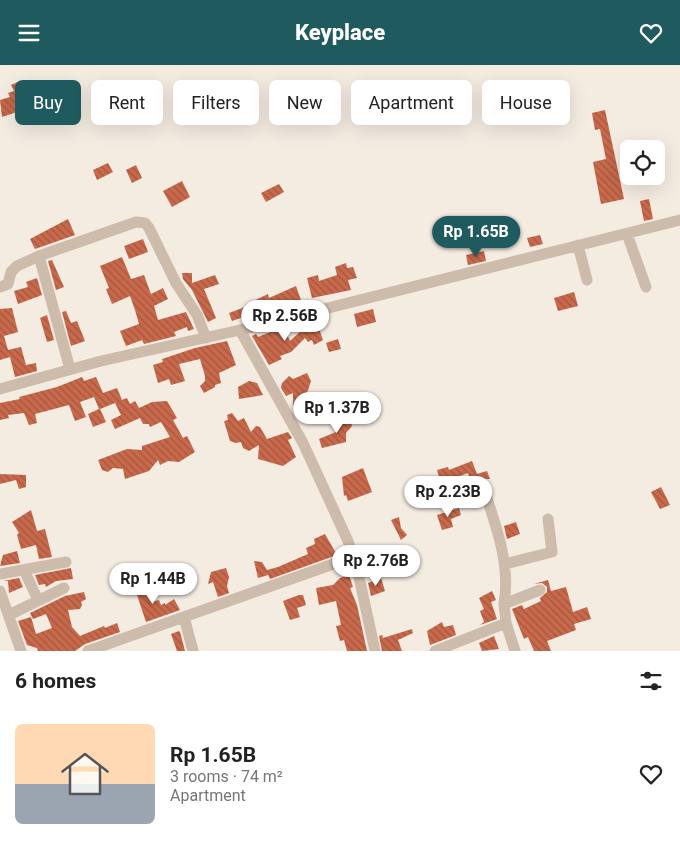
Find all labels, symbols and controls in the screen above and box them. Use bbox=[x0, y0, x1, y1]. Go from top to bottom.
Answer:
icon: menu bbox=[15, 19, 43, 47]
icon: heart bbox=[637, 19, 665, 47]
text: Keyplace bbox=[295, 20, 385, 45]
chip: Buy bbox=[15, 80, 81, 125]
chip: Rent bbox=[91, 80, 163, 125]
chip: Filters bbox=[173, 80, 259, 125]
chip: New bbox=[269, 80, 341, 125]
chip: Apartment bbox=[351, 80, 472, 125]
chip: House bbox=[482, 80, 570, 125]
map controls bbox=[620, 140, 665, 185]
button: locate bbox=[620, 140, 665, 185]
pin: Rp 1.65B bbox=[424, 215, 528, 258]
text: Rp 1.65B bbox=[443, 222, 509, 241]
pin: Rp 2.56B bbox=[233, 299, 337, 342]
text: Rp 2.56B bbox=[252, 306, 318, 325]
pin: Rp 1.37B bbox=[285, 391, 389, 434]
text: Rp 1.37B bbox=[304, 398, 370, 417]
pin: Rp 2.23B bbox=[396, 475, 500, 518]
text: Rp 2.23B bbox=[415, 482, 481, 501]
pin: Rp 2.76B bbox=[324, 545, 428, 587]
text: Rp 2.76B bbox=[343, 551, 409, 570]
pin: Rp 1.44B bbox=[101, 563, 205, 605]
text: Rp 1.44B bbox=[120, 569, 186, 588]
icon: filters bbox=[637, 667, 665, 695]
text: 6 homes bbox=[15, 669, 96, 693]
text: Rp 1.65B bbox=[170, 743, 256, 767]
icon: home bbox=[55, 744, 115, 804]
icon: heart bbox=[637, 760, 665, 788]
text: 3 rooms · 74 m² bbox=[170, 767, 283, 786]
text: Apartment bbox=[170, 786, 246, 805]

